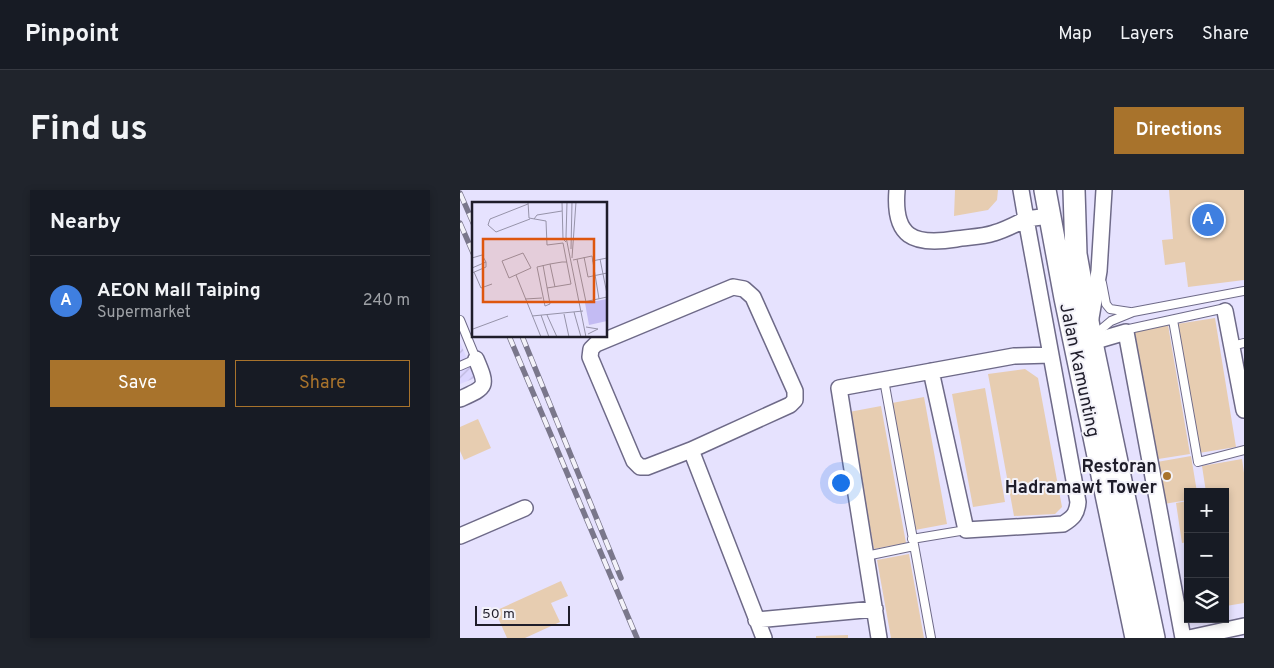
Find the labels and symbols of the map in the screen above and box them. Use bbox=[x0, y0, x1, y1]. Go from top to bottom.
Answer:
pin: A bbox=[1192, 201, 1224, 239]
inset map bbox=[472, 202, 608, 338]
street label: Jalan Kamunting bbox=[1053, 301, 1104, 439]
place label: Restoran Hadramawt Tower bbox=[1005, 456, 1157, 500]
your location bbox=[828, 470, 854, 496]
marker: Restoran Hadramawt Tower bbox=[1161, 470, 1173, 482]
scale bar bbox=[475, 603, 570, 626]

